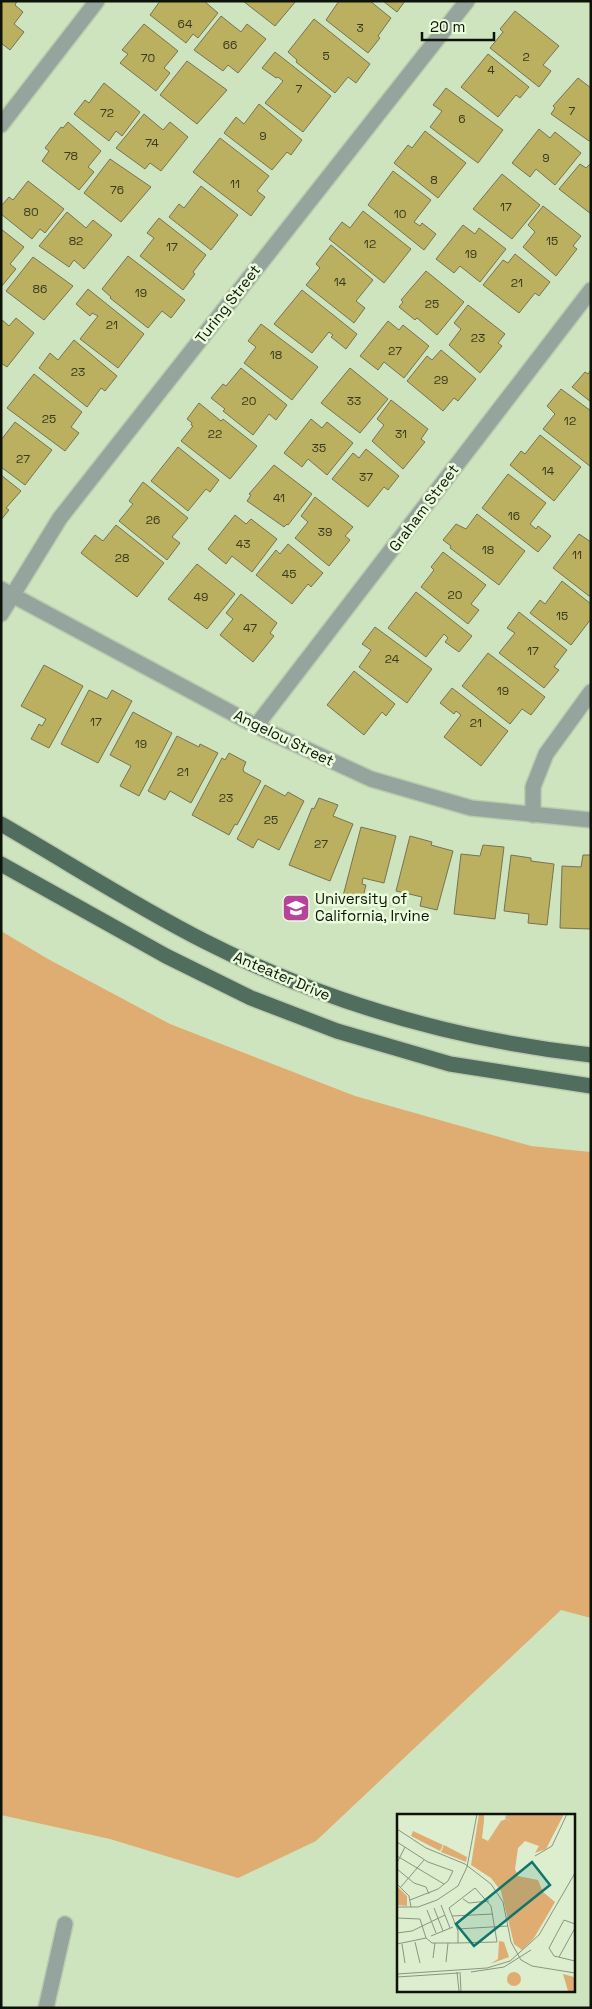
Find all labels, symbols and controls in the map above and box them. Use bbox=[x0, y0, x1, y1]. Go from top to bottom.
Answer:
scale bar bbox=[422, 10, 494, 42]
house number: 64 bbox=[178, 16, 193, 32]
text: 20 m bbox=[430, 17, 465, 36]
house number: 3 bbox=[356, 20, 364, 36]
house number: 66 bbox=[223, 37, 237, 53]
house number: 5 bbox=[322, 48, 330, 64]
house number: 2 bbox=[522, 49, 530, 65]
house number: 70 bbox=[141, 50, 155, 66]
house number: 4 bbox=[487, 62, 495, 78]
house number: 7 bbox=[296, 81, 303, 97]
house number: 7 bbox=[569, 103, 576, 119]
house number: 72 bbox=[100, 105, 114, 121]
house number: 6 bbox=[458, 111, 466, 127]
house number: 9 bbox=[259, 128, 267, 144]
house number: 74 bbox=[145, 135, 159, 151]
house number: 78 bbox=[64, 148, 78, 164]
house number: 9 bbox=[542, 150, 550, 166]
house number: 8 bbox=[430, 172, 438, 188]
house number: 11 bbox=[230, 176, 240, 192]
house number: 76 bbox=[110, 182, 124, 198]
house number: 17 bbox=[500, 199, 512, 215]
house number: 80 bbox=[23, 204, 39, 220]
house number: 10 bbox=[394, 206, 406, 222]
house number: 82 bbox=[69, 233, 83, 249]
house number: 15 bbox=[546, 233, 558, 249]
house number: 12 bbox=[364, 236, 376, 252]
house number: 17 bbox=[166, 239, 178, 255]
house number: 19 bbox=[465, 246, 477, 262]
street label: Turing Street bbox=[191, 260, 264, 347]
house number: 14 bbox=[334, 274, 347, 290]
house number: 21 bbox=[511, 275, 523, 291]
house number: 86 bbox=[33, 281, 47, 297]
house number: 19 bbox=[135, 285, 147, 301]
house number: 25 bbox=[425, 296, 439, 312]
house number: 21 bbox=[106, 317, 118, 333]
house number: 23 bbox=[471, 330, 485, 346]
house number: 27 bbox=[388, 343, 402, 359]
house number: 18 bbox=[270, 347, 282, 363]
house number: 23 bbox=[71, 364, 85, 380]
house number: 29 bbox=[434, 372, 448, 388]
house number: 20 bbox=[242, 393, 256, 409]
house number: 33 bbox=[347, 393, 361, 409]
house number: 25 bbox=[42, 411, 56, 427]
house number: 12 bbox=[564, 413, 576, 429]
house number: 22 bbox=[208, 426, 222, 442]
house number: 31 bbox=[395, 426, 407, 442]
house number: 35 bbox=[312, 440, 326, 456]
house number: 27 bbox=[16, 451, 30, 467]
street label: Graham Street bbox=[385, 460, 463, 555]
house number: 14 bbox=[542, 463, 555, 479]
house number: 37 bbox=[359, 469, 373, 485]
house number: 41 bbox=[273, 490, 285, 506]
house number: 16 bbox=[508, 508, 520, 524]
house number: 26 bbox=[146, 512, 160, 528]
house number: 39 bbox=[318, 524, 332, 540]
house number: 43 bbox=[236, 536, 250, 552]
house number: 18 bbox=[482, 542, 494, 558]
house number: 11 bbox=[572, 547, 582, 563]
house number: 28 bbox=[115, 550, 129, 566]
house number: 45 bbox=[282, 566, 296, 582]
house number: 20 bbox=[448, 587, 462, 603]
house number: 49 bbox=[194, 589, 208, 605]
house number: 15 bbox=[556, 608, 568, 624]
house number: 47 bbox=[243, 620, 257, 636]
house number: 17 bbox=[527, 643, 539, 659]
house number: 24 bbox=[385, 651, 400, 667]
house number: 19 bbox=[497, 683, 509, 699]
street label: Angelou Street bbox=[231, 705, 337, 770]
house number: 17 bbox=[90, 714, 102, 730]
house number: 21 bbox=[470, 715, 482, 731]
house number: 19 bbox=[135, 736, 147, 752]
house number: 21 bbox=[177, 764, 189, 780]
house number: 23 bbox=[219, 790, 233, 806]
house number: 25 bbox=[264, 812, 278, 828]
house number: 27 bbox=[314, 836, 328, 852]
place label: University of California, Irvine bbox=[315, 889, 430, 925]
school or university icon: University of California, Irvine bbox=[281, 893, 311, 923]
street label: Anteater Drive bbox=[231, 947, 333, 1004]
inset map bbox=[397, 1814, 574, 1992]

